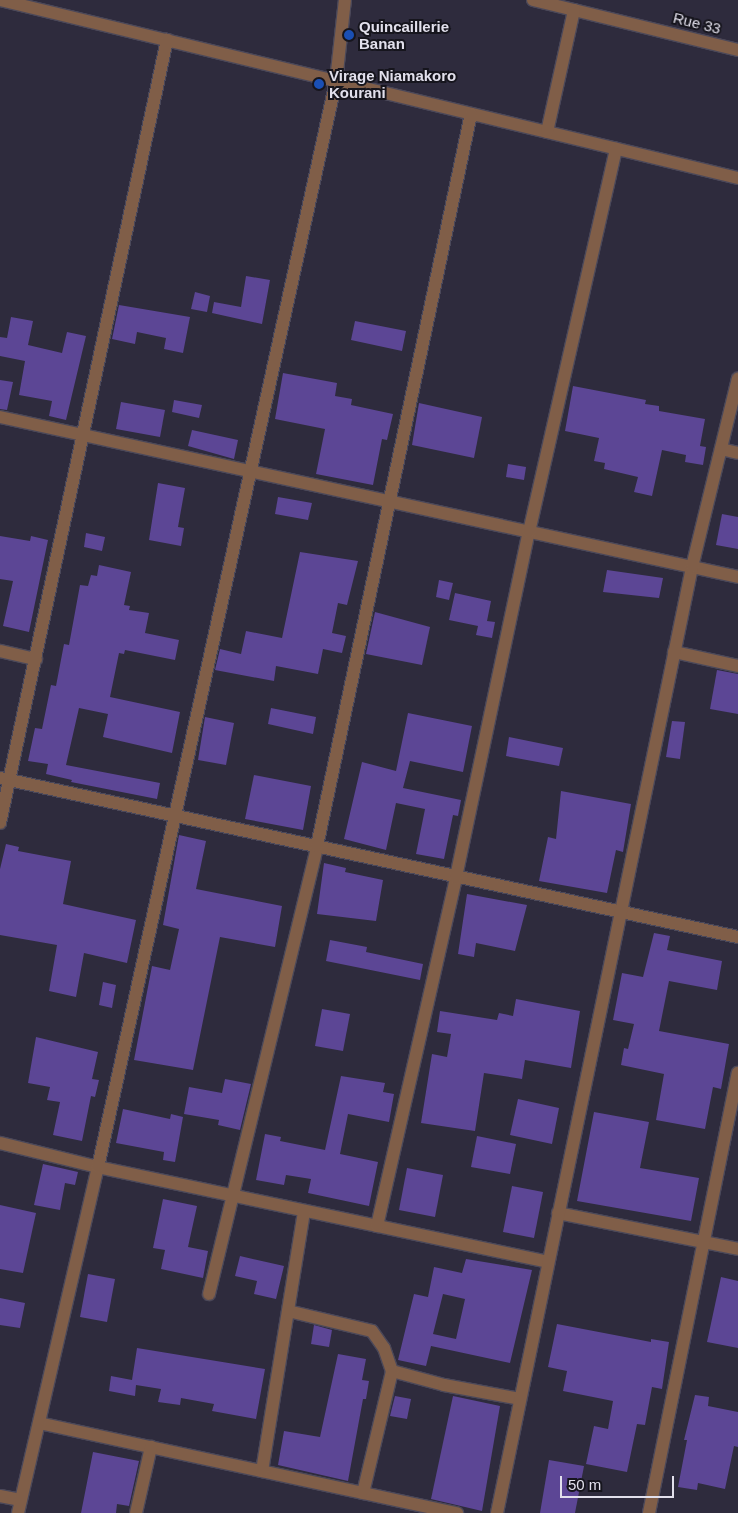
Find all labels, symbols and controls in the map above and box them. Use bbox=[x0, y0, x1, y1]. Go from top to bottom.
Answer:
street label: Rue 33 bbox=[671, 8, 723, 38]
place label: Quincaillerie Banan bbox=[359, 17, 449, 52]
marker: Quincaillerie Banan bbox=[343, 29, 355, 41]
place label: Virage Niamakoro Kourani bbox=[329, 66, 456, 101]
marker: Virage Niamakoro Kourani bbox=[313, 78, 325, 90]
scale bar bbox=[563, 1466, 677, 1498]
text: 50 m bbox=[568, 1476, 601, 1493]

